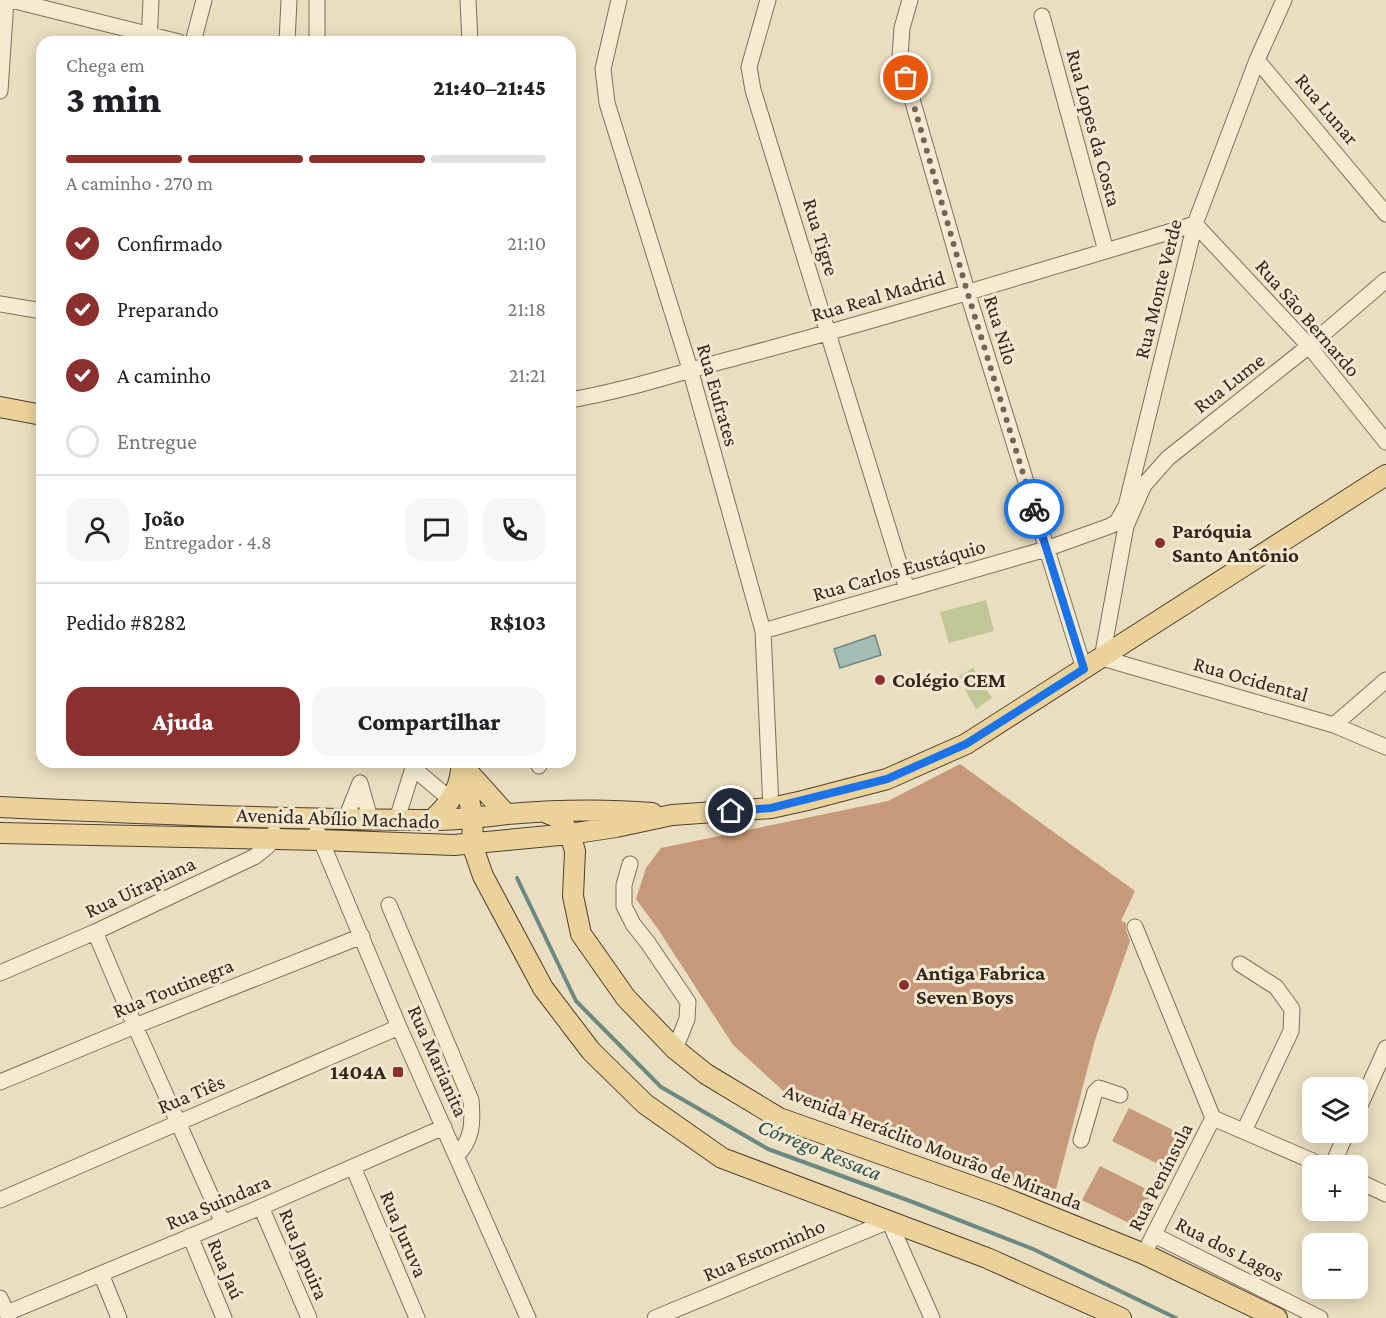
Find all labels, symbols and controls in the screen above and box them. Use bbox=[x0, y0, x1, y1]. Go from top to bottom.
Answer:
street label: Rua Lopes da Costa bbox=[1061, 47, 1127, 209]
pin bbox=[880, 52, 931, 103]
text: Chega em bbox=[66, 54, 145, 76]
icon: bag bbox=[889, 61, 922, 94]
street label: Rua Lunar bbox=[1290, 68, 1364, 150]
text: 21:40–21:45 bbox=[433, 75, 546, 100]
text: 3 min bbox=[66, 77, 161, 120]
text: A caminho · 270 m bbox=[66, 172, 213, 194]
street label: Rua Tigre bbox=[798, 195, 844, 279]
street label: Rua Monte Verde bbox=[1129, 217, 1187, 361]
icon: check bbox=[66, 227, 99, 260]
text: Confirmado bbox=[117, 231, 223, 256]
text: 21:10 bbox=[507, 232, 546, 254]
street label: Rua São Bernardo bbox=[1250, 254, 1366, 382]
street label: Rua Real Madrid bbox=[808, 265, 948, 327]
street label: Rua Nilo bbox=[979, 292, 1023, 368]
icon: check bbox=[66, 293, 99, 326]
text: Preparando bbox=[117, 297, 219, 322]
text: 21:18 bbox=[508, 298, 546, 320]
street label: Rua Eufrates bbox=[692, 341, 744, 449]
street label: Rua Lume bbox=[1189, 348, 1269, 418]
icon: check bbox=[66, 359, 99, 392]
text: A caminho bbox=[117, 363, 211, 388]
text: 21:21 bbox=[509, 364, 546, 386]
text: Entregue bbox=[117, 429, 197, 454]
courier bbox=[1004, 479, 1064, 539]
icon: bike bbox=[1018, 493, 1051, 526]
button: person bbox=[66, 498, 129, 561]
button: chat bbox=[405, 498, 468, 561]
button: phone bbox=[483, 498, 546, 561]
text: João bbox=[144, 506, 185, 531]
place label: Paróquia Santo Antônio bbox=[1172, 519, 1299, 567]
text: Entregador · 4.8 bbox=[144, 531, 272, 553]
street label: Rua Carlos Eustáquio bbox=[810, 534, 988, 606]
marker: Paróquia Santo Antônio bbox=[1153, 536, 1167, 550]
text: Pedido #8282 bbox=[66, 610, 186, 635]
text: R$103 bbox=[490, 610, 546, 635]
street label: Rua Ocidental bbox=[1191, 651, 1311, 707]
place label: Colégio CEM bbox=[892, 668, 1006, 692]
marker: Colégio CEM bbox=[873, 673, 887, 687]
button: Ajuda bbox=[66, 687, 300, 756]
button: Compartilhar bbox=[312, 687, 546, 756]
pin bbox=[705, 785, 756, 836]
icon: home bbox=[714, 794, 747, 827]
street label: Avenida Abílio Machado bbox=[236, 802, 440, 834]
street label: Rua Uirapiana bbox=[81, 851, 199, 923]
street label: Rua Toutinegra bbox=[109, 953, 237, 1023]
place label: Antiga Fabrica Seven Boys bbox=[915, 961, 1046, 1009]
marker: Antiga Fabrica Seven Boys bbox=[897, 978, 911, 992]
street label: Rua Marianita bbox=[403, 1002, 473, 1121]
place label: 1404A bbox=[330, 1060, 387, 1084]
marker: 1404A bbox=[391, 1065, 405, 1079]
street label: Rua Tiês bbox=[154, 1069, 228, 1119]
map controls bbox=[1302, 1077, 1368, 1299]
button: layers bbox=[1302, 1077, 1368, 1143]
street label: Avenida Heráclito Mourão de Miranda bbox=[780, 1079, 1086, 1215]
water label: Córrego Ressaca bbox=[754, 1113, 885, 1186]
street label: Rua Península bbox=[1122, 1119, 1198, 1235]
button: + bbox=[1302, 1155, 1368, 1221]
street label: Rua Suindara bbox=[162, 1169, 274, 1235]
street label: Rua Juruva bbox=[375, 1187, 433, 1281]
street label: Rua Japuira bbox=[274, 1205, 334, 1303]
street label: Rua dos Lagos bbox=[1172, 1211, 1288, 1287]
street label: Rua Estorninho bbox=[699, 1214, 829, 1286]
button: − bbox=[1302, 1233, 1368, 1299]
street label: Rua Jaú bbox=[203, 1235, 249, 1303]

